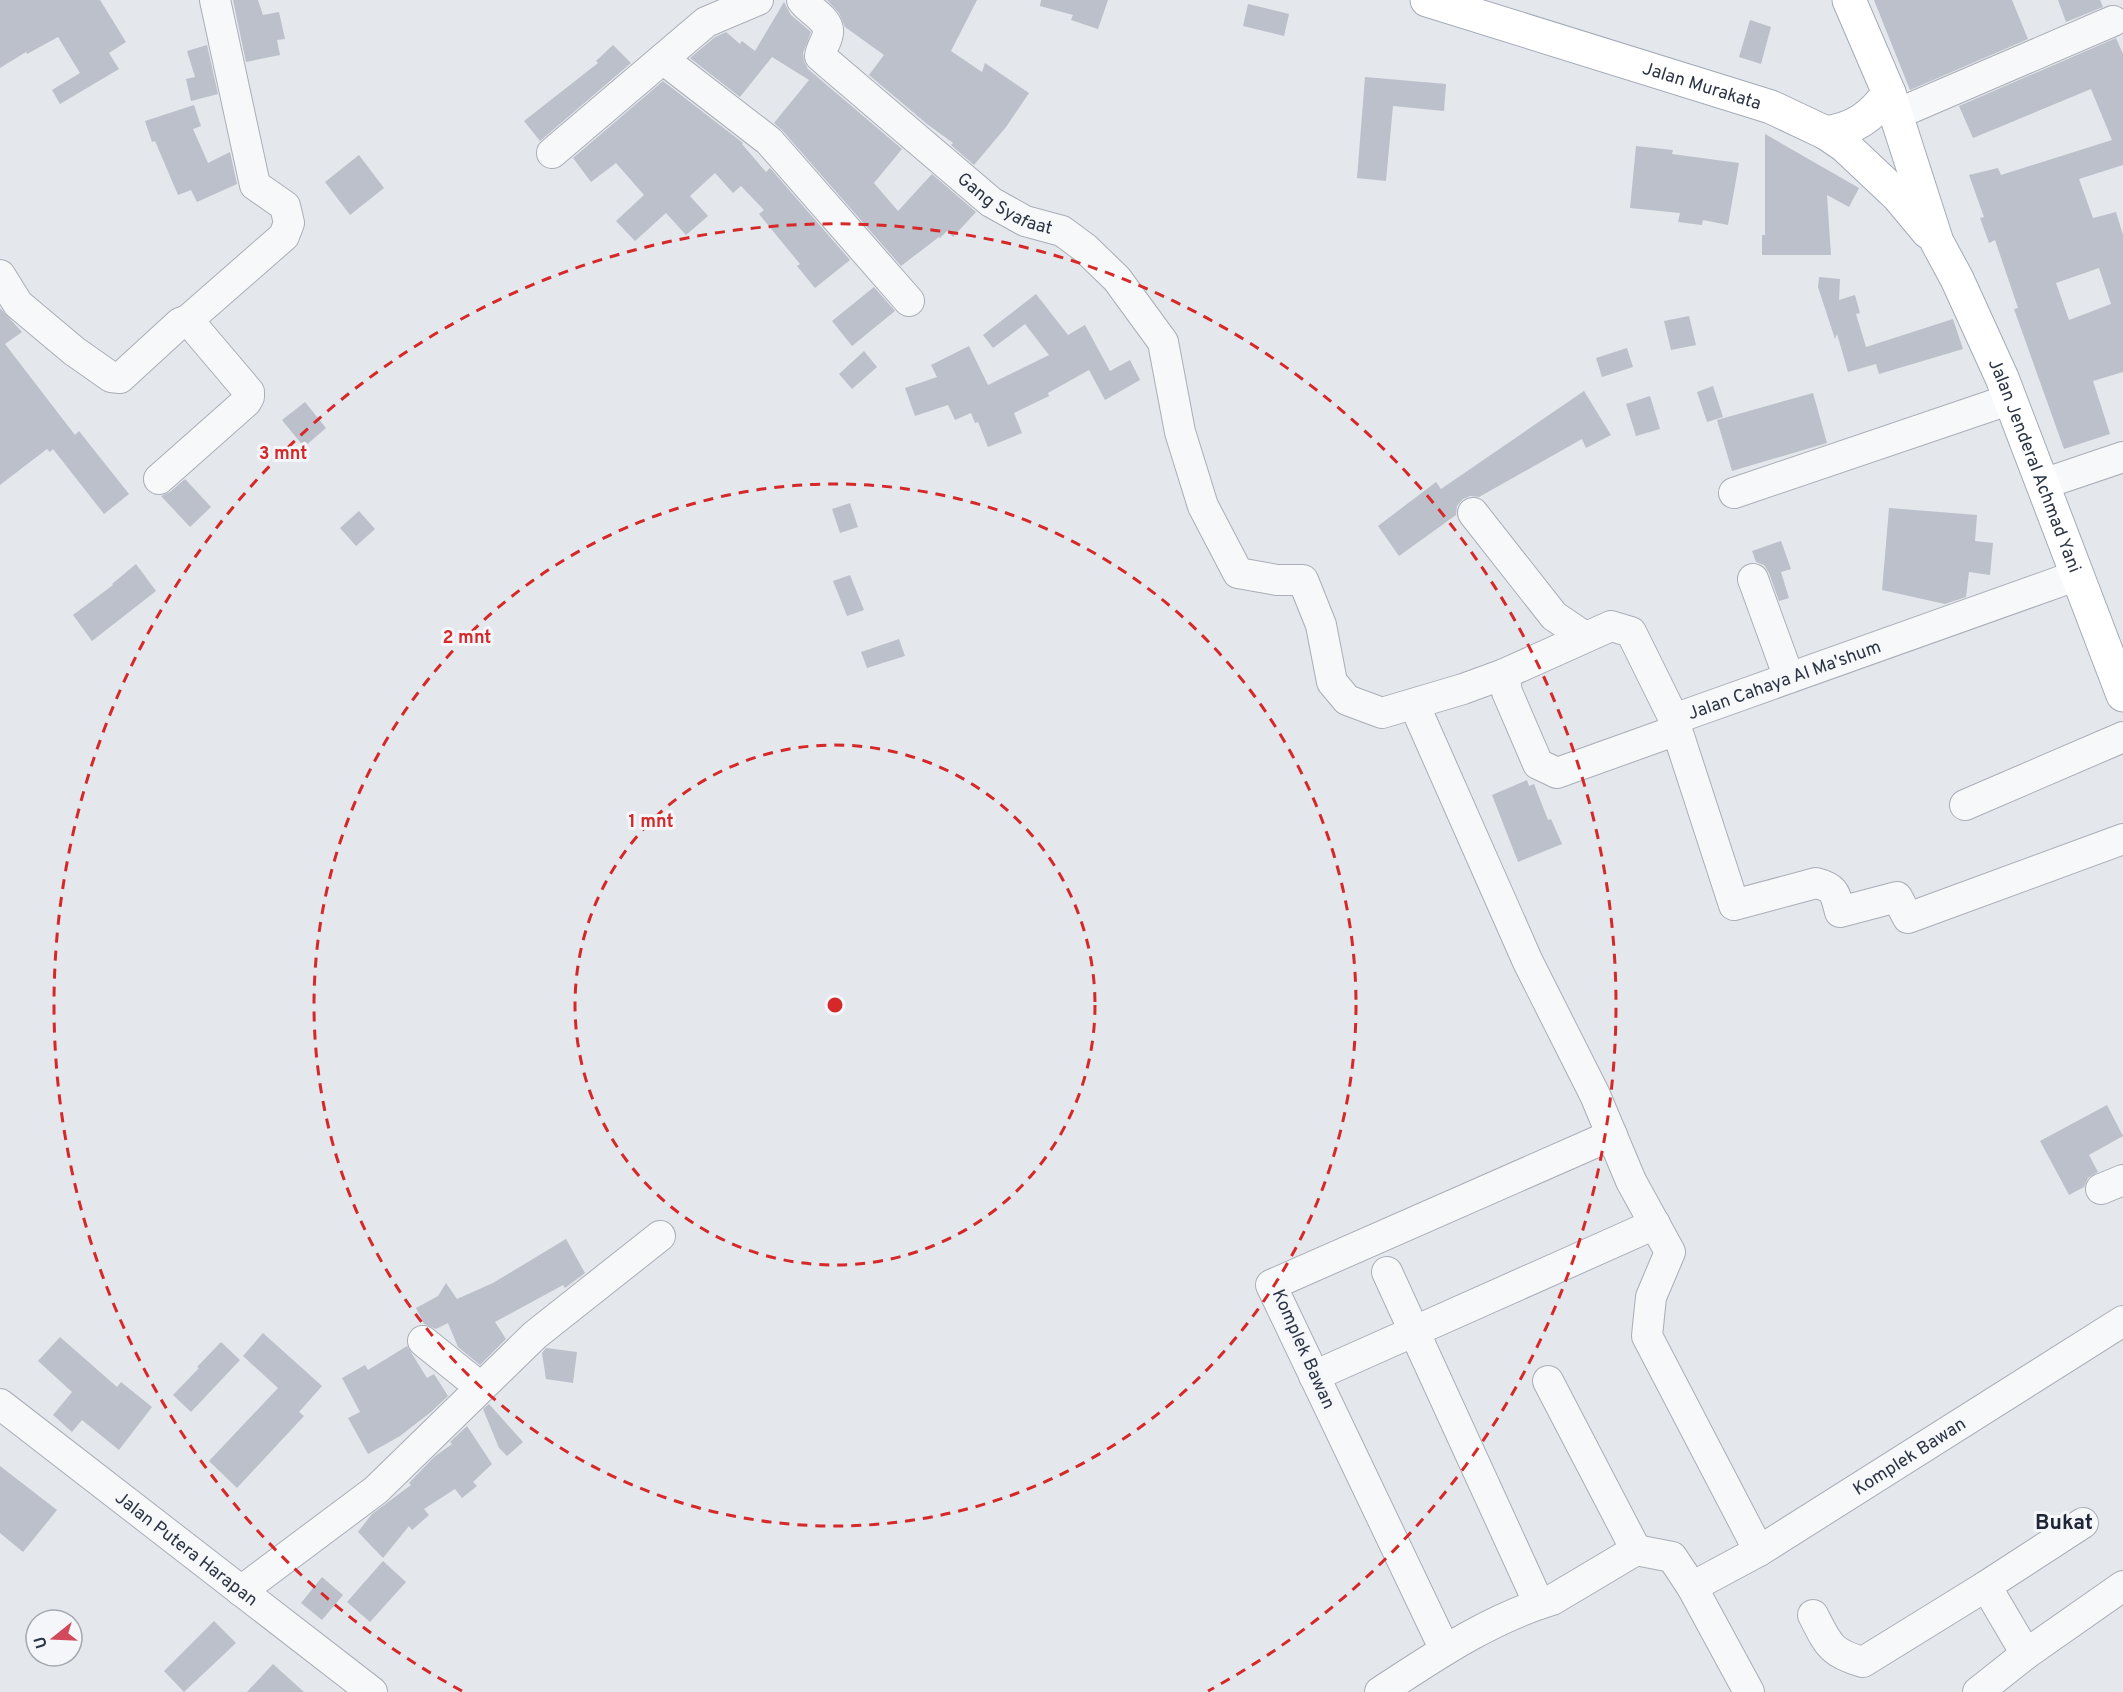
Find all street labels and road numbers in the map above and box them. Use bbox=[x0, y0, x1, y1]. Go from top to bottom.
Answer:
street label: Jalan Murakata bbox=[1639, 58, 1764, 116]
street label: Gang Syafaat bbox=[952, 168, 1055, 241]
street label: Jalan Jenderal Achmad Yani bbox=[1982, 355, 2085, 576]
street label: Jalan Cahaya Al Ma'shum bbox=[1685, 636, 1884, 726]
street label: Komplek Bawan bbox=[1266, 1286, 1339, 1413]
street label: Komplek Bawan bbox=[1849, 1413, 1971, 1502]
street label: Jalan Putera Harapan bbox=[110, 1487, 262, 1612]

